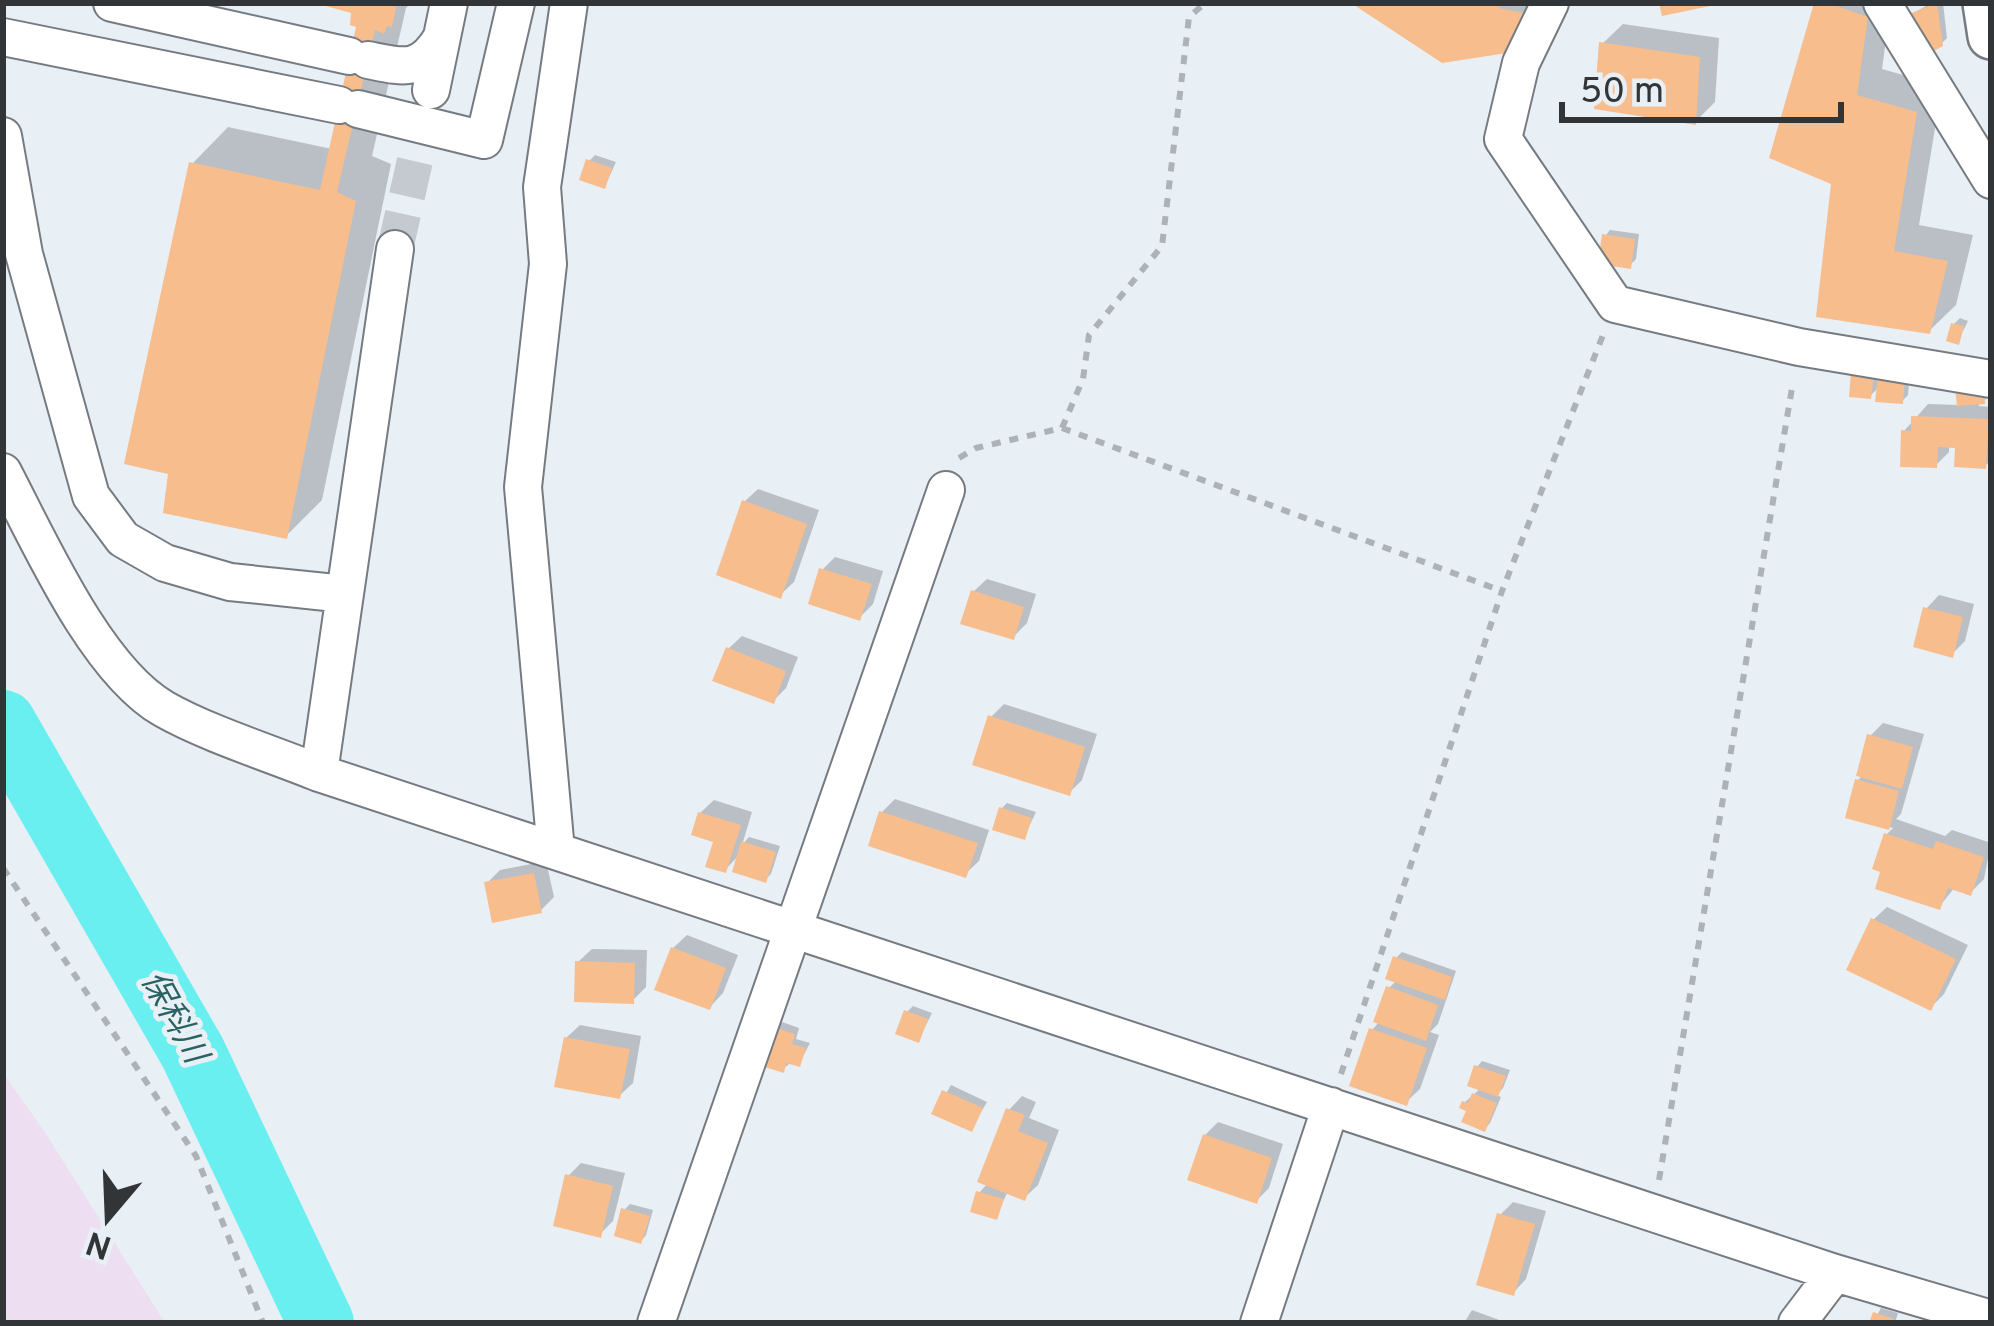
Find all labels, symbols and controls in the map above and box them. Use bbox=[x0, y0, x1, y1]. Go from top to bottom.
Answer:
scale bar bbox=[1562, 48, 1841, 122]
text: 50 m bbox=[1580, 70, 1664, 116]
water label: 保科川 bbox=[130, 965, 216, 1074]
north arrow bbox=[48, 1158, 168, 1278]
text: N bbox=[81, 1219, 118, 1266]

